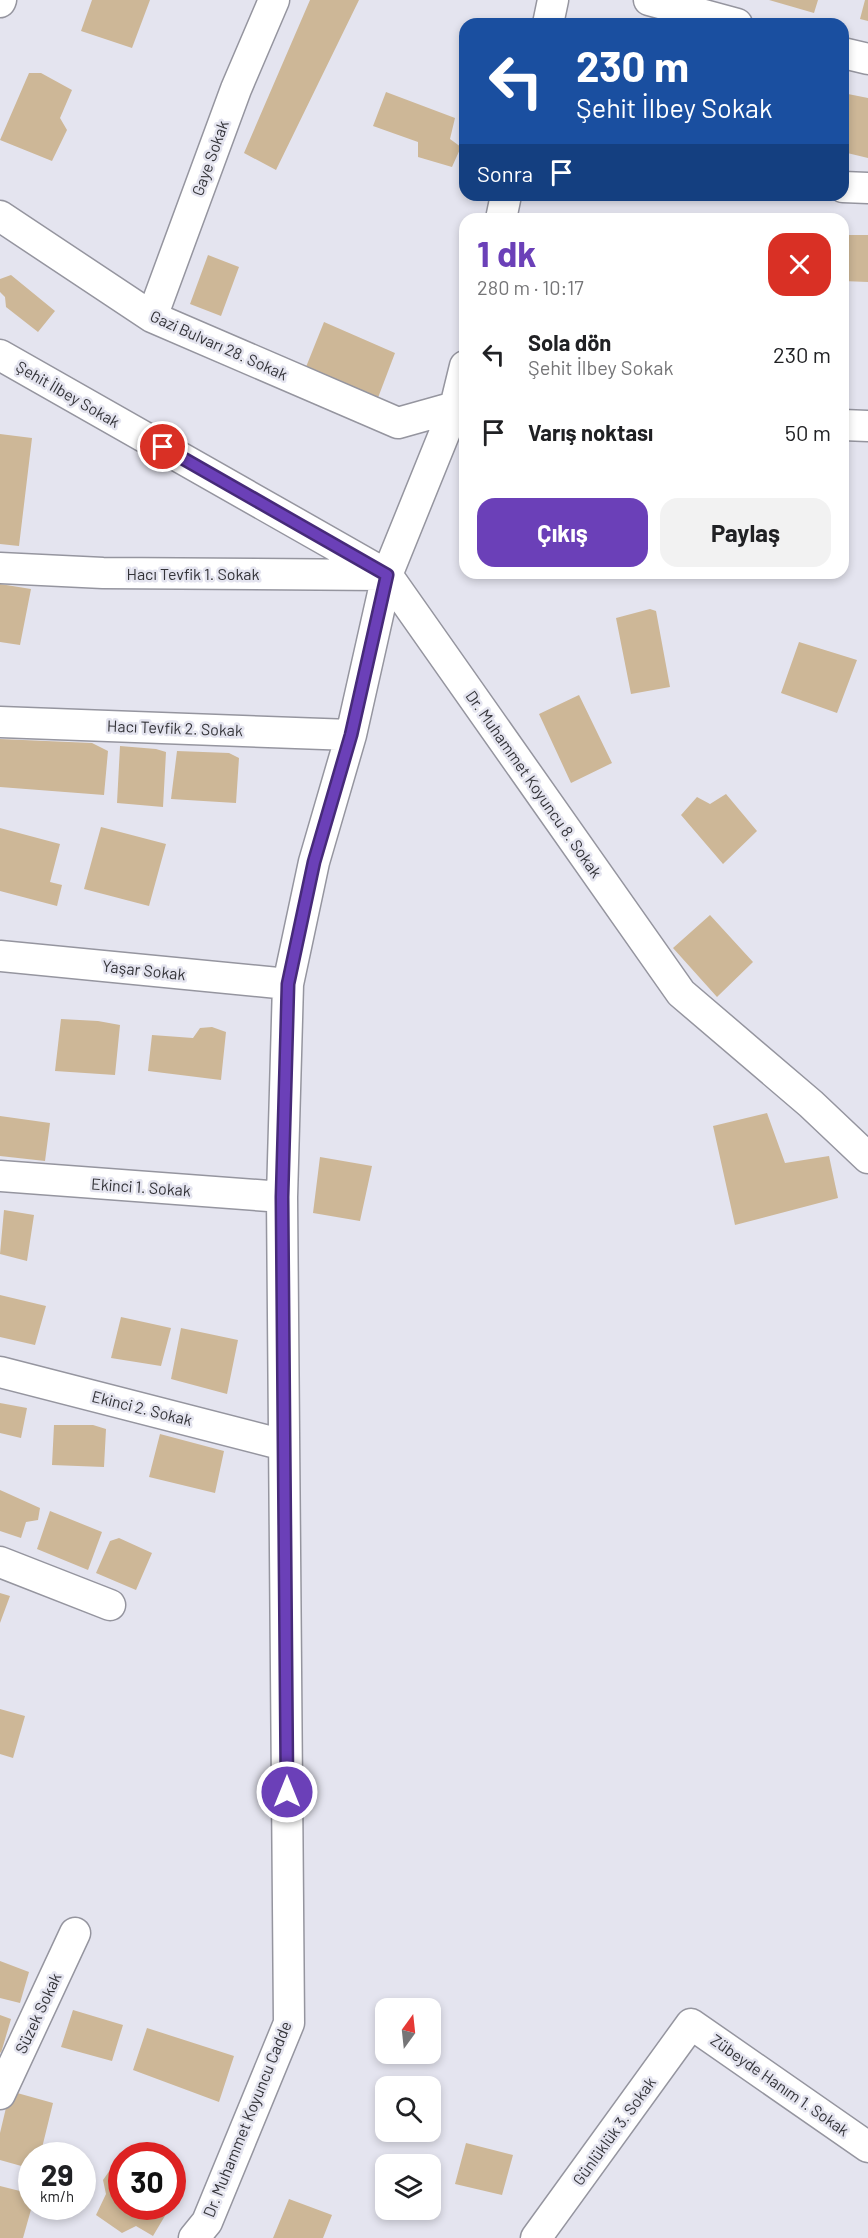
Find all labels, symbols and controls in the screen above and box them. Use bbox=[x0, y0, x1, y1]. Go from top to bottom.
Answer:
text: 230 m bbox=[576, 40, 689, 90]
icon: left bbox=[477, 42, 555, 120]
text: Şehit İlbey Sokak bbox=[576, 91, 772, 123]
street label: Gaye Sokak bbox=[187, 118, 232, 198]
icon: arrive bbox=[545, 156, 578, 189]
text: Sonra bbox=[477, 160, 533, 186]
text: 1 dk bbox=[477, 231, 537, 274]
button: close bbox=[768, 233, 831, 296]
text: 280 m · 10:17 bbox=[477, 275, 584, 299]
street label: Gazi Bulvarı 28. Sokak bbox=[148, 306, 291, 383]
text: Sola dön bbox=[528, 329, 611, 355]
icon: left bbox=[477, 338, 510, 371]
text: 230 m bbox=[773, 341, 831, 367]
text: Şehit İlbey Sokak bbox=[528, 355, 674, 379]
street label: Şehit İlbey Sokak bbox=[13, 356, 123, 431]
icon: arrive bbox=[477, 416, 510, 449]
text: Varış noktası bbox=[528, 419, 653, 445]
text: 50 m bbox=[785, 419, 831, 445]
pin bbox=[137, 421, 188, 472]
icon: arrive bbox=[146, 430, 179, 463]
button: Çıkış bbox=[477, 498, 648, 567]
button: Paylaş bbox=[660, 498, 831, 567]
street label: Hacı Tevfik 1. Sokak bbox=[126, 564, 260, 583]
street label: Dr. Muhammet Koyuncu 8. Sokak bbox=[462, 687, 606, 881]
street label: Hacı Tevfik 2. Sokak bbox=[107, 716, 243, 739]
street label: Yaşar Sokak bbox=[101, 956, 187, 983]
street label: Ekinci 1. Sokak bbox=[91, 1174, 192, 1199]
street label: Ekinci 2. Sokak bbox=[90, 1386, 194, 1429]
position arrow bbox=[255, 1760, 319, 1824]
street label: Süzek Sokak bbox=[11, 1969, 65, 2056]
north arrow bbox=[375, 1998, 441, 2064]
map controls bbox=[375, 1998, 441, 2220]
street label: Dr. Muhammet Koyuncu Cadde bbox=[198, 2018, 295, 2220]
street label: Zübeyde Hanım 1. Sokak bbox=[708, 2030, 853, 2140]
street label: Günlüklük 3. Sokak bbox=[568, 2073, 659, 2188]
button: search bbox=[375, 2076, 441, 2142]
speed limit sign: 30 bbox=[108, 2142, 186, 2220]
button: layers bbox=[375, 2154, 441, 2220]
text: 29 bbox=[41, 2156, 73, 2192]
text: km/h bbox=[40, 2187, 74, 2205]

